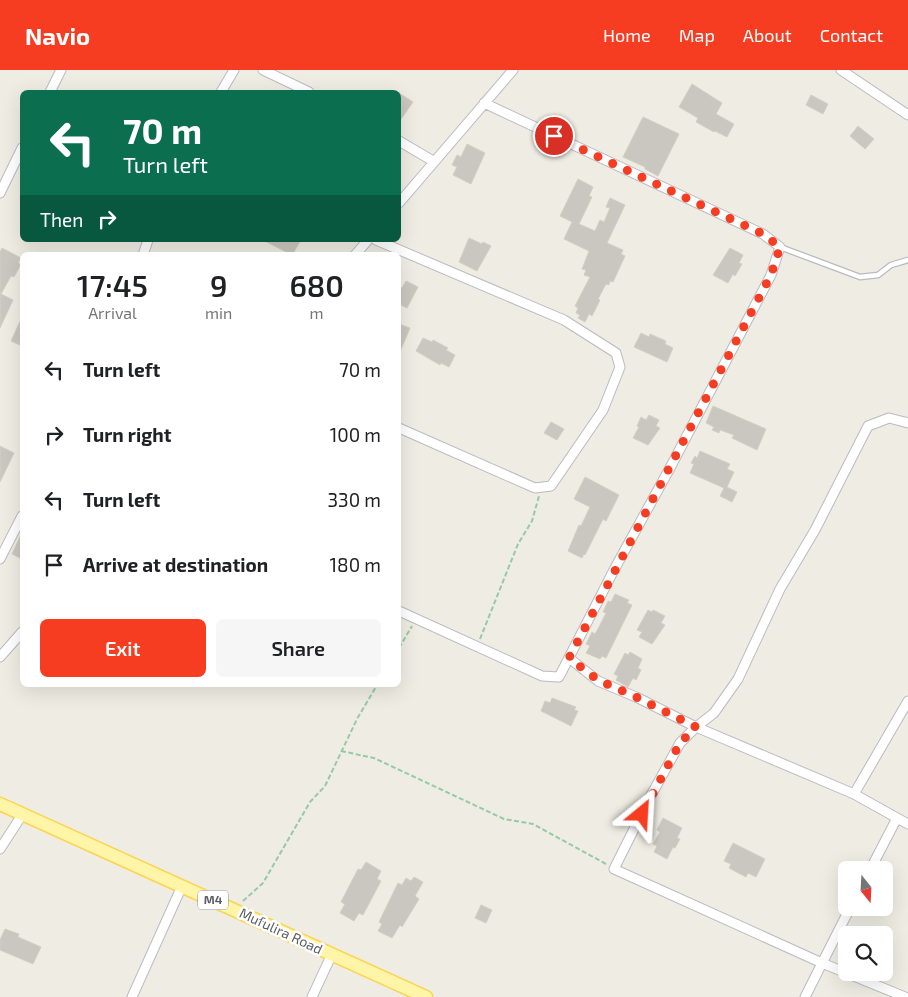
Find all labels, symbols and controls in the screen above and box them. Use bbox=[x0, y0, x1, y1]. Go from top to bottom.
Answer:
text: Navio bbox=[25, 21, 90, 50]
text: Home bbox=[603, 24, 651, 46]
text: Map bbox=[679, 24, 715, 46]
text: About bbox=[743, 24, 792, 46]
text: Contact bbox=[820, 24, 883, 46]
text: 70 m bbox=[123, 109, 202, 151]
icon: left bbox=[40, 110, 105, 175]
pin bbox=[533, 115, 575, 157]
icon: arrive bbox=[540, 122, 568, 150]
text: Turn left bbox=[123, 151, 208, 177]
icon: right bbox=[93, 205, 121, 233]
text: Then bbox=[40, 208, 83, 231]
text: 17:45 bbox=[77, 267, 148, 303]
text: 9 bbox=[210, 267, 227, 303]
text: 680 bbox=[289, 267, 344, 303]
text: Arrival bbox=[88, 303, 137, 322]
text: min bbox=[205, 303, 232, 322]
text: m bbox=[310, 303, 324, 322]
icon: left bbox=[40, 356, 68, 384]
text: Turn left bbox=[83, 358, 160, 381]
text: 70 m bbox=[339, 358, 381, 381]
icon: right bbox=[40, 421, 68, 449]
text: Turn right bbox=[83, 423, 171, 446]
text: 100 m bbox=[330, 423, 381, 446]
icon: left bbox=[40, 486, 68, 514]
text: Turn left bbox=[83, 488, 160, 511]
text: 330 m bbox=[328, 488, 381, 511]
icon: arrive bbox=[40, 551, 68, 579]
text: Arrive at destination bbox=[83, 553, 268, 576]
text: 180 m bbox=[330, 553, 381, 576]
button: Exit bbox=[40, 619, 206, 677]
button: Share bbox=[216, 619, 381, 677]
position arrow bbox=[615, 787, 667, 839]
north arrow bbox=[838, 861, 892, 916]
map controls bbox=[838, 861, 893, 981]
road number: M4 bbox=[198, 890, 228, 910]
street label: Mufulira Road bbox=[237, 904, 326, 957]
button: search bbox=[838, 926, 893, 981]

